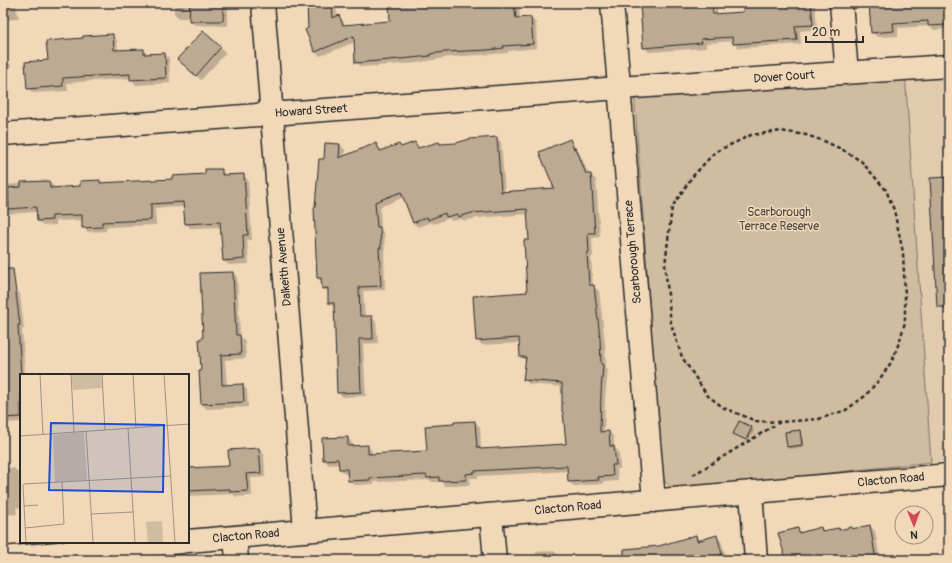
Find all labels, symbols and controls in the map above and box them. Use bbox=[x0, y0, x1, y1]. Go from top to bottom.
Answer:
scale bar bbox=[806, 18, 863, 44]
text: 20 m bbox=[812, 25, 841, 40]
street label: Dover Court bbox=[753, 67, 815, 87]
street label: Howard Street bbox=[274, 101, 348, 121]
street label: Scarborough Terrace bbox=[621, 199, 645, 305]
park label: Scarborough Terrace Reserve bbox=[739, 205, 819, 234]
street label: Dalkeith Avenue bbox=[273, 227, 295, 307]
inset map bbox=[20, 374, 189, 543]
street label: Clacton Road bbox=[857, 470, 925, 490]
street label: Clacton Road bbox=[534, 498, 602, 518]
north arrow bbox=[894, 505, 934, 545]
street label: Clacton Road bbox=[212, 526, 280, 546]
text: N bbox=[910, 528, 918, 541]

